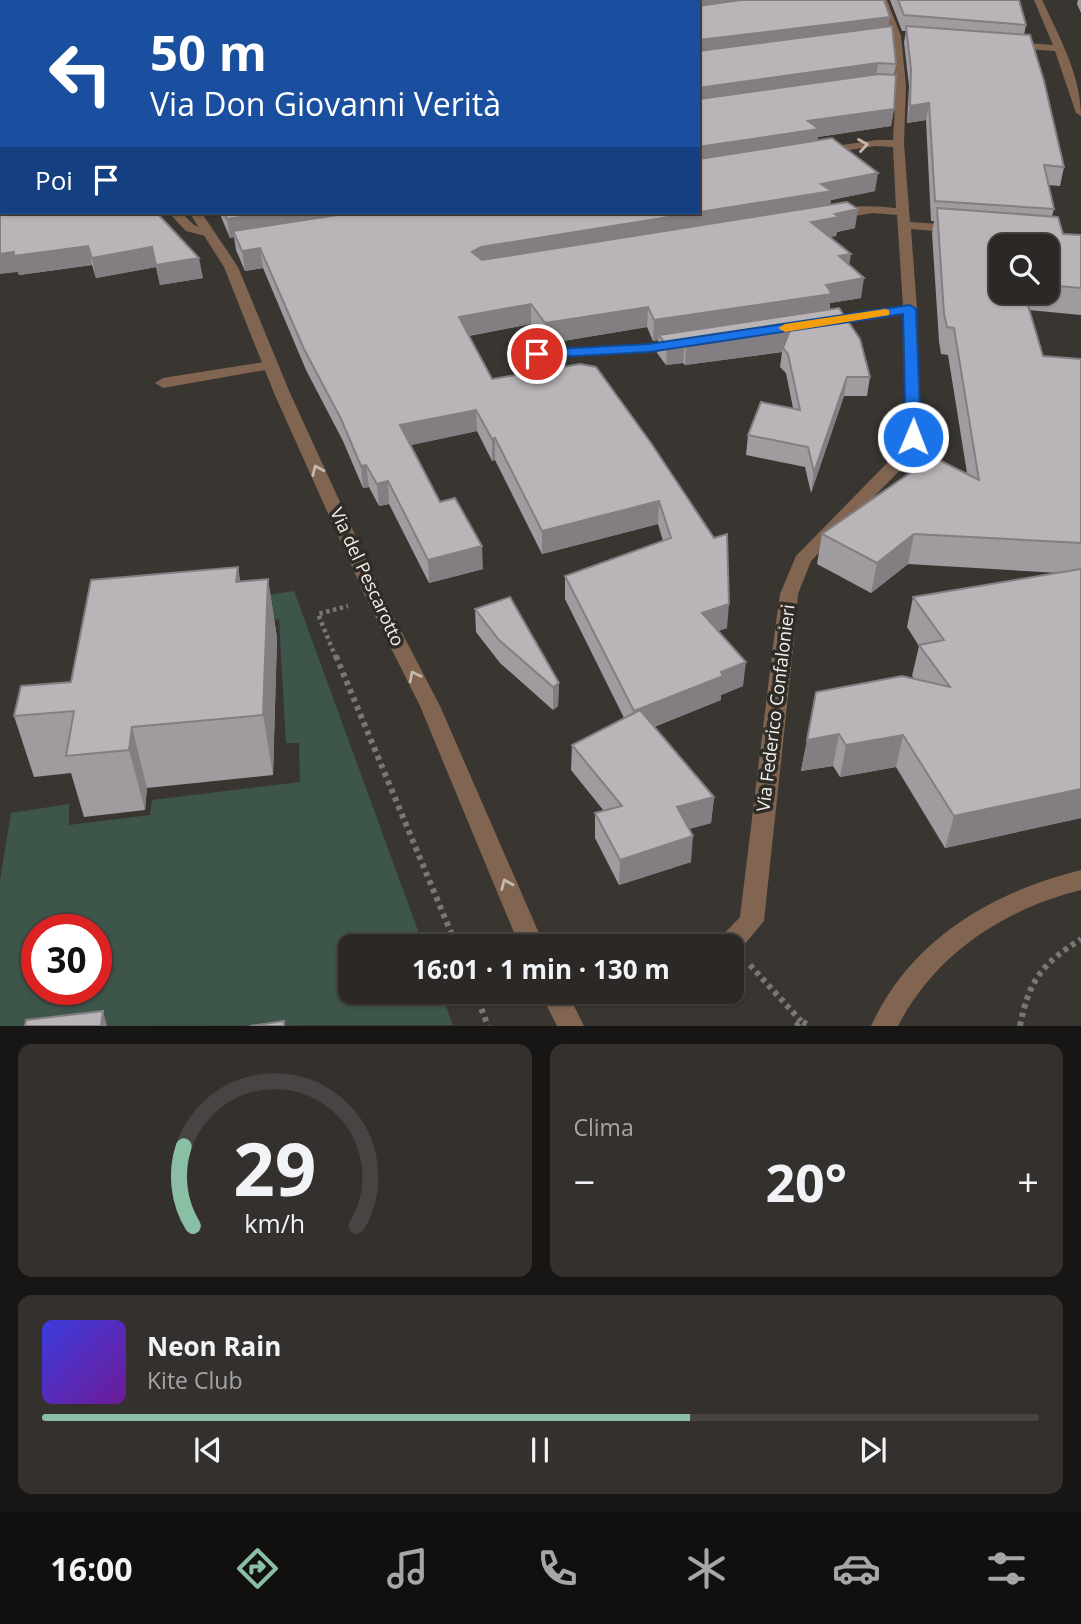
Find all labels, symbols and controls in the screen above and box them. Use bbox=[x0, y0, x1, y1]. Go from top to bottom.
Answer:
text: 50 m bbox=[150, 19, 267, 85]
icon: left bbox=[35, 28, 126, 119]
text: Via Don Giovanni Verità bbox=[150, 82, 501, 125]
one-way arrow bbox=[857, 138, 868, 153]
icon: arrive bbox=[87, 161, 125, 199]
text: Poi bbox=[35, 162, 73, 198]
map controls bbox=[989, 234, 1059, 304]
button: search bbox=[989, 234, 1059, 304]
pin bbox=[507, 324, 567, 384]
icon: arrive bbox=[518, 335, 556, 373]
position arrow bbox=[876, 400, 950, 474]
one-way arrow bbox=[311, 465, 325, 477]
street label: Via del Pescarotto bbox=[325, 503, 411, 650]
street label: Via Federico Confalonieri bbox=[750, 603, 800, 813]
one-way arrow bbox=[409, 671, 423, 683]
one-way arrow bbox=[500, 879, 514, 891]
speed limit sign: 30 bbox=[21, 914, 112, 1005]
text: 16:01 · 1 min · 130 m bbox=[412, 951, 670, 987]
text: Clima bbox=[574, 1111, 634, 1143]
text: 29 bbox=[233, 1119, 316, 1218]
text: 20° bbox=[765, 1146, 847, 1217]
text: − bbox=[574, 1155, 595, 1207]
text: + bbox=[1017, 1155, 1039, 1207]
text: km/h bbox=[244, 1206, 305, 1240]
text: Neon Rain bbox=[147, 1328, 281, 1364]
text: Kite Club bbox=[147, 1364, 242, 1396]
icon: previous bbox=[189, 1431, 227, 1469]
icon: pause bbox=[521, 1431, 559, 1469]
icon: next bbox=[854, 1431, 892, 1469]
icon: directions bbox=[233, 1544, 282, 1593]
icon: music bbox=[383, 1544, 432, 1593]
icon: phone bbox=[533, 1544, 582, 1593]
icon: climate bbox=[682, 1544, 731, 1593]
icon: car bbox=[832, 1544, 881, 1593]
icon: filters bbox=[982, 1544, 1031, 1593]
text: 16:00 bbox=[50, 1547, 133, 1590]

